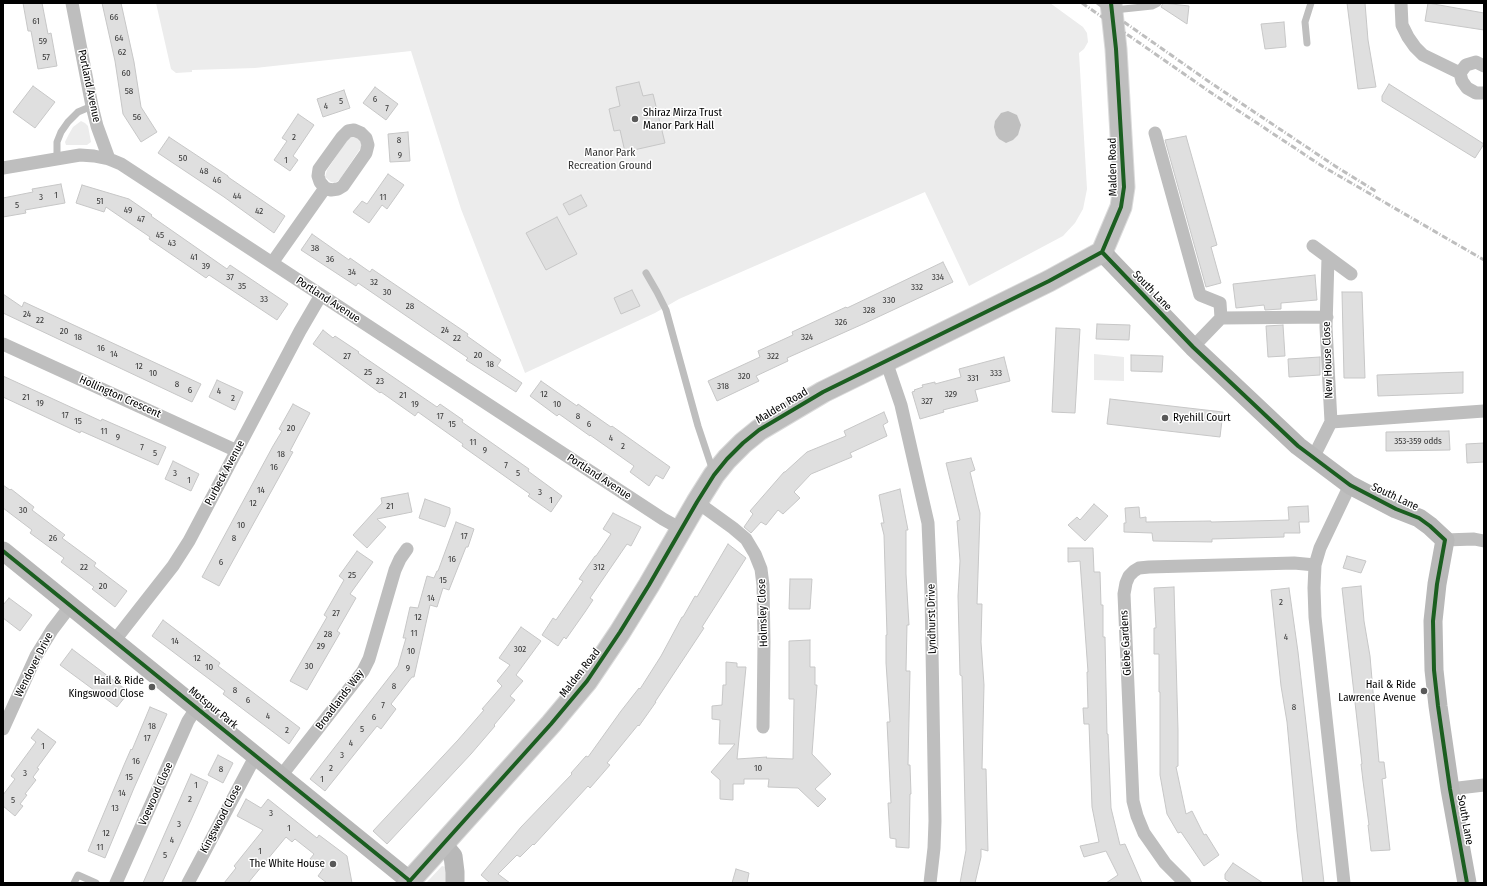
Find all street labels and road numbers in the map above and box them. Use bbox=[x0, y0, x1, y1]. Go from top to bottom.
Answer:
street label: Portland Avenue bbox=[75, 48, 103, 124]
street label: Malden Road bbox=[1106, 138, 1120, 196]
street label: South Lane bbox=[1130, 268, 1174, 314]
street label: Portland Avenue bbox=[293, 274, 363, 326]
street label: New House Close bbox=[1320, 321, 1336, 399]
street label: Hollington Crescent bbox=[77, 373, 163, 421]
street label: Malden Road bbox=[754, 385, 810, 427]
street label: Purbeck Avenue bbox=[202, 438, 248, 508]
street label: Portland Avenue bbox=[564, 451, 634, 503]
street label: South Lane bbox=[1369, 480, 1421, 514]
street label: Holmsley Close bbox=[755, 579, 771, 647]
street label: Lyndhurst Drive bbox=[925, 584, 939, 654]
street label: Glebe Gardens bbox=[1118, 610, 1134, 676]
street label: Wendover Drive bbox=[12, 630, 56, 700]
street label: Malden Road bbox=[557, 646, 603, 700]
street label: Broadlands Way bbox=[313, 667, 367, 733]
street label: Motspur Park bbox=[186, 684, 240, 732]
street label: Voewood Close bbox=[136, 760, 176, 828]
street label: Kingswood Close bbox=[197, 783, 245, 855]
street label: South Lane bbox=[1454, 794, 1476, 846]

